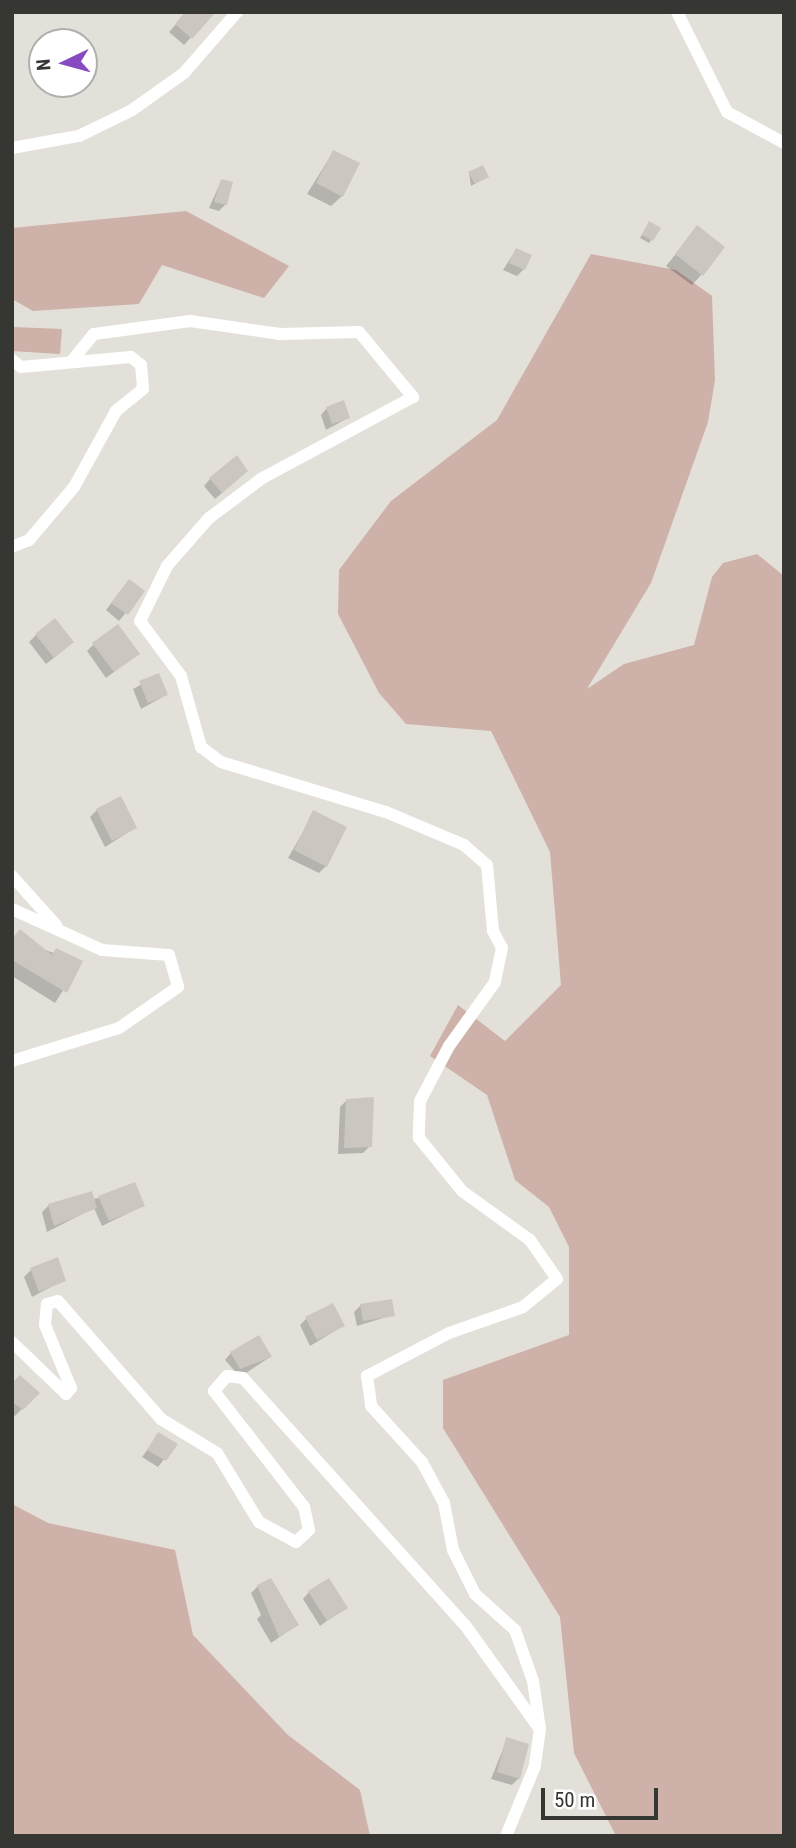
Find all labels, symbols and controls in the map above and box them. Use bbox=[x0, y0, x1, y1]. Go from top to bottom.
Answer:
north arrow bbox=[28, 28, 98, 98]
text: N bbox=[32, 58, 56, 72]
scale bar bbox=[544, 1774, 661, 1818]
text: 50 m bbox=[554, 1788, 595, 1812]

